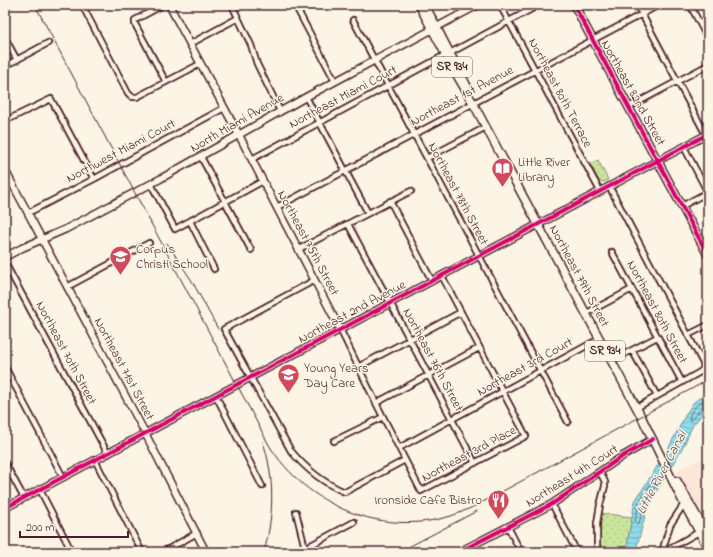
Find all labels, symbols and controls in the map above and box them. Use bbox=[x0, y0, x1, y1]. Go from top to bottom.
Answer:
street label: Northeast 80th Terrace bbox=[523, 35, 597, 151]
street label: Northeast 82nd Street bbox=[596, 37, 670, 150]
road number: SR 934 bbox=[432, 57, 472, 77]
street label: Northeast Miami Court bbox=[286, 60, 401, 134]
street label: Northeast 1st Avenue bbox=[407, 61, 517, 131]
street label: North Miami Avenue bbox=[187, 88, 287, 158]
street label: Northwest Miami Court bbox=[63, 114, 180, 188]
street label: Northeast 78th Street bbox=[423, 139, 493, 249]
place label: Little River Library bbox=[518, 153, 571, 188]
library icon: Little River Library bbox=[490, 156, 516, 189]
street label: Northeast 75th Street bbox=[272, 187, 344, 299]
street label: Northeast 79th Street bbox=[544, 222, 614, 331]
place label: Corpus Christi School bbox=[136, 240, 208, 274]
school or university icon: Corpus Christi School bbox=[107, 243, 133, 276]
street label: Northeast 80th Street bbox=[622, 257, 692, 367]
street label: Northeast 2nd Avenue bbox=[295, 275, 409, 348]
street label: Northeast 70th Street bbox=[31, 298, 102, 409]
street label: Northeast 76th Street bbox=[398, 305, 469, 416]
street label: Northeast 71st Street bbox=[89, 314, 159, 424]
street label: Northeast 3rd Court bbox=[474, 332, 577, 401]
road number: SR 934 bbox=[585, 341, 625, 361]
place label: Young Years Day Care bbox=[303, 359, 369, 394]
school or university icon: Young Years Day Care bbox=[276, 362, 302, 395]
street label: Northeast 3rd Place bbox=[418, 421, 520, 487]
water label: Little River Canal bbox=[631, 426, 694, 518]
street label: Northeast 4th Court bbox=[522, 440, 623, 512]
restaurant icon: Ironside Cafe Bistro bbox=[485, 487, 511, 520]
place label: Ironside Cafe Bistro bbox=[374, 491, 482, 510]
scale bar bbox=[20, 513, 128, 539]
text: 200 m bbox=[26, 519, 55, 537]

